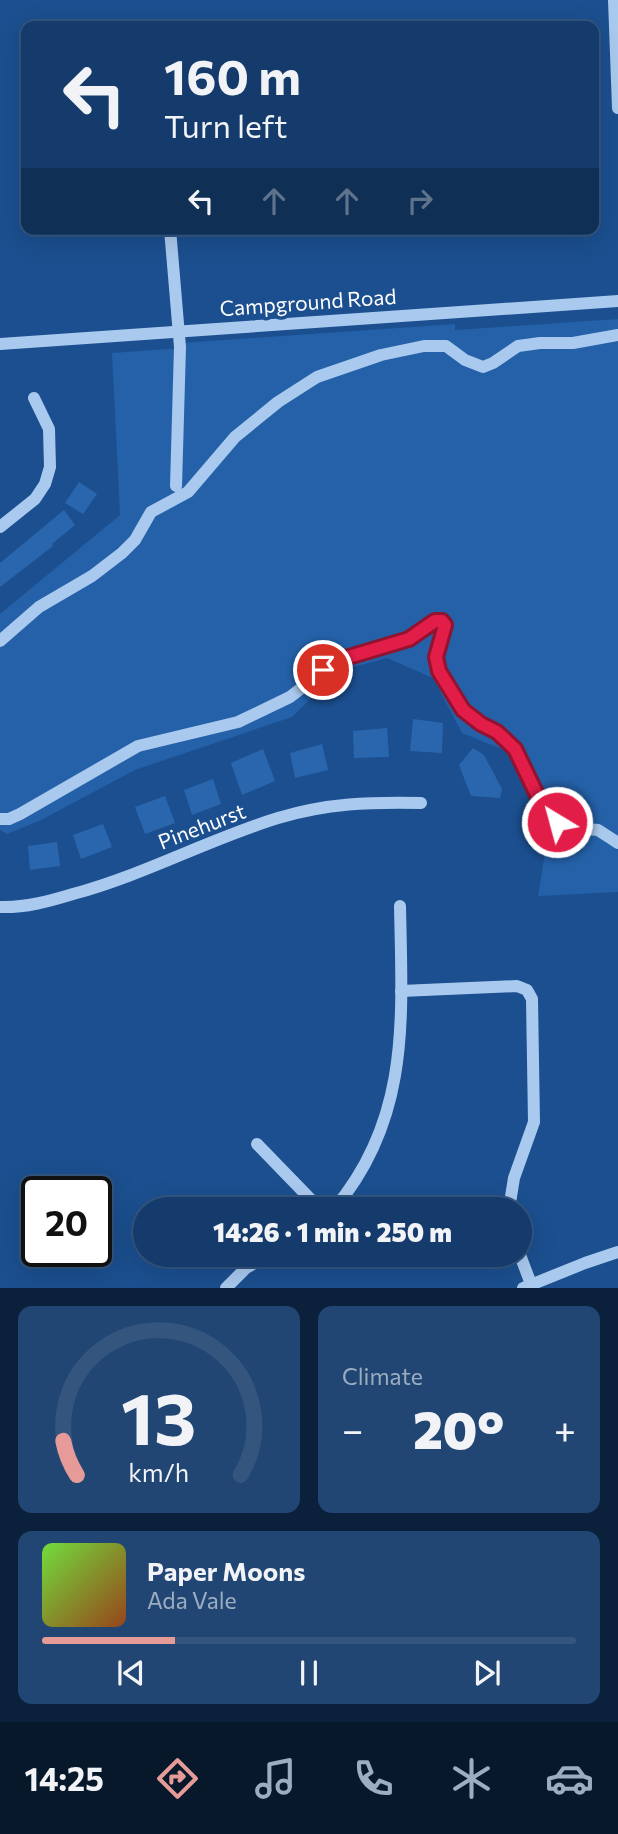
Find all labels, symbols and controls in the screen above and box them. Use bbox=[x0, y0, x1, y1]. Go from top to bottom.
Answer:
text: 160 m bbox=[164, 45, 301, 105]
icon: left bbox=[49, 49, 140, 140]
text: Turn left bbox=[164, 105, 288, 145]
icon: left bbox=[182, 182, 220, 220]
icon: ahead bbox=[255, 182, 293, 220]
icon: ahead bbox=[328, 182, 366, 220]
icon: right bbox=[401, 182, 439, 220]
street label: Campground Road bbox=[219, 283, 397, 320]
pin bbox=[293, 640, 353, 700]
icon: arrive bbox=[304, 651, 342, 689]
position arrow bbox=[520, 785, 594, 859]
street label: Pinehurst bbox=[154, 798, 249, 854]
speed limit sign: 20 bbox=[21, 1176, 112, 1267]
text: 14:26 · 1 min · 250 m bbox=[213, 1216, 452, 1247]
text: Climate bbox=[342, 1362, 423, 1390]
text: 13 bbox=[121, 1372, 197, 1461]
text: 20° bbox=[413, 1396, 504, 1460]
text: − bbox=[342, 1405, 364, 1452]
text: + bbox=[554, 1405, 576, 1452]
text: km/h bbox=[129, 1457, 189, 1487]
text: Paper Moons bbox=[147, 1555, 305, 1586]
text: Ada Vale bbox=[147, 1586, 237, 1614]
icon: previous bbox=[112, 1654, 150, 1692]
icon: pause bbox=[290, 1654, 328, 1692]
icon: next bbox=[468, 1654, 506, 1692]
icon: directions bbox=[153, 1754, 202, 1803]
icon: music bbox=[251, 1754, 300, 1803]
icon: phone bbox=[349, 1754, 398, 1803]
icon: climate bbox=[447, 1754, 496, 1803]
icon: car bbox=[545, 1754, 594, 1803]
text: 14:25 bbox=[24, 1758, 104, 1798]

